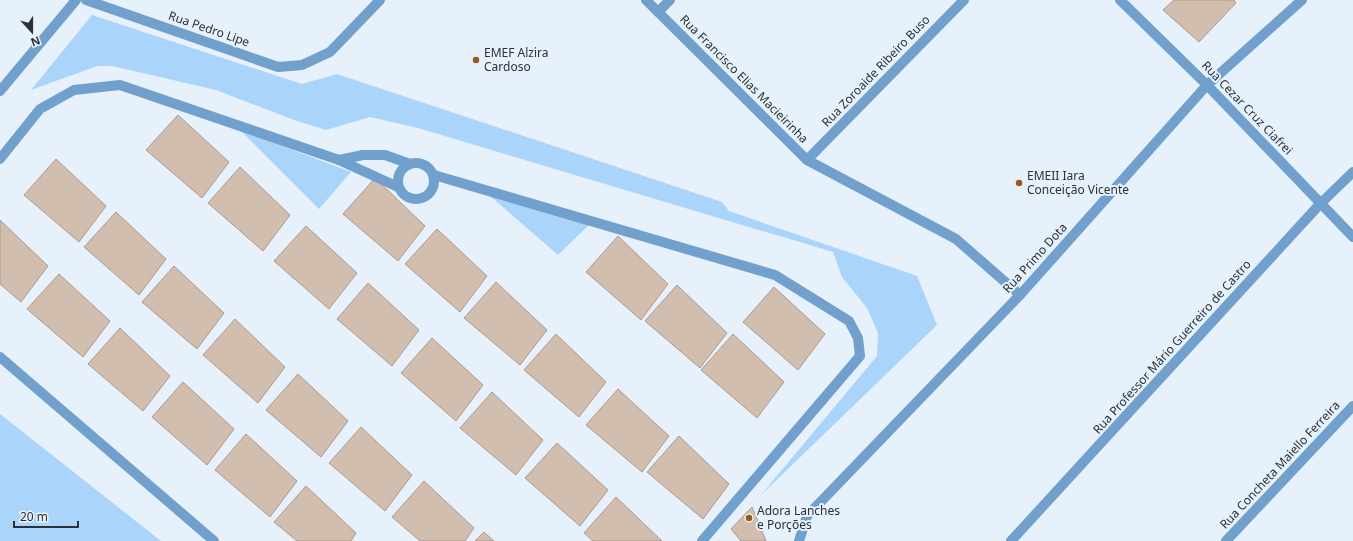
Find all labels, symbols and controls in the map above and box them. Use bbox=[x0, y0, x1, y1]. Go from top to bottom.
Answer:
street label: Rua Pedro Lipe bbox=[166, 7, 252, 50]
street label: Rua Francisco Elias Macieirinha bbox=[676, 11, 812, 147]
street label: Rua Zoroaide Ribeiro Buso bbox=[818, 11, 934, 130]
north arrow bbox=[12, 12, 52, 52]
text: N bbox=[29, 33, 43, 50]
place label: EMEF Alzira Cardoso bbox=[484, 44, 549, 75]
marker: EMEF Alzira Cardoso bbox=[471, 55, 481, 65]
street label: Rua Cezar Cruz Ciafrei bbox=[1198, 57, 1297, 158]
place label: EMEII Iara Conceição Vicente bbox=[1027, 167, 1129, 198]
marker: EMEII Iara Conceição Vicente bbox=[1014, 178, 1024, 188]
street label: Rua Primo Dota bbox=[999, 219, 1071, 296]
street label: Rua Professor Mário Guerreiro de Castro bbox=[1089, 256, 1255, 437]
street label: Rua Concheta Maiello Ferreira bbox=[1216, 397, 1344, 532]
place label: Adora Lanches e Porções bbox=[757, 502, 840, 533]
scale bar bbox=[14, 503, 78, 529]
text: 20 m bbox=[20, 508, 48, 525]
marker: Adora Lanches e Porções bbox=[744, 513, 754, 523]

